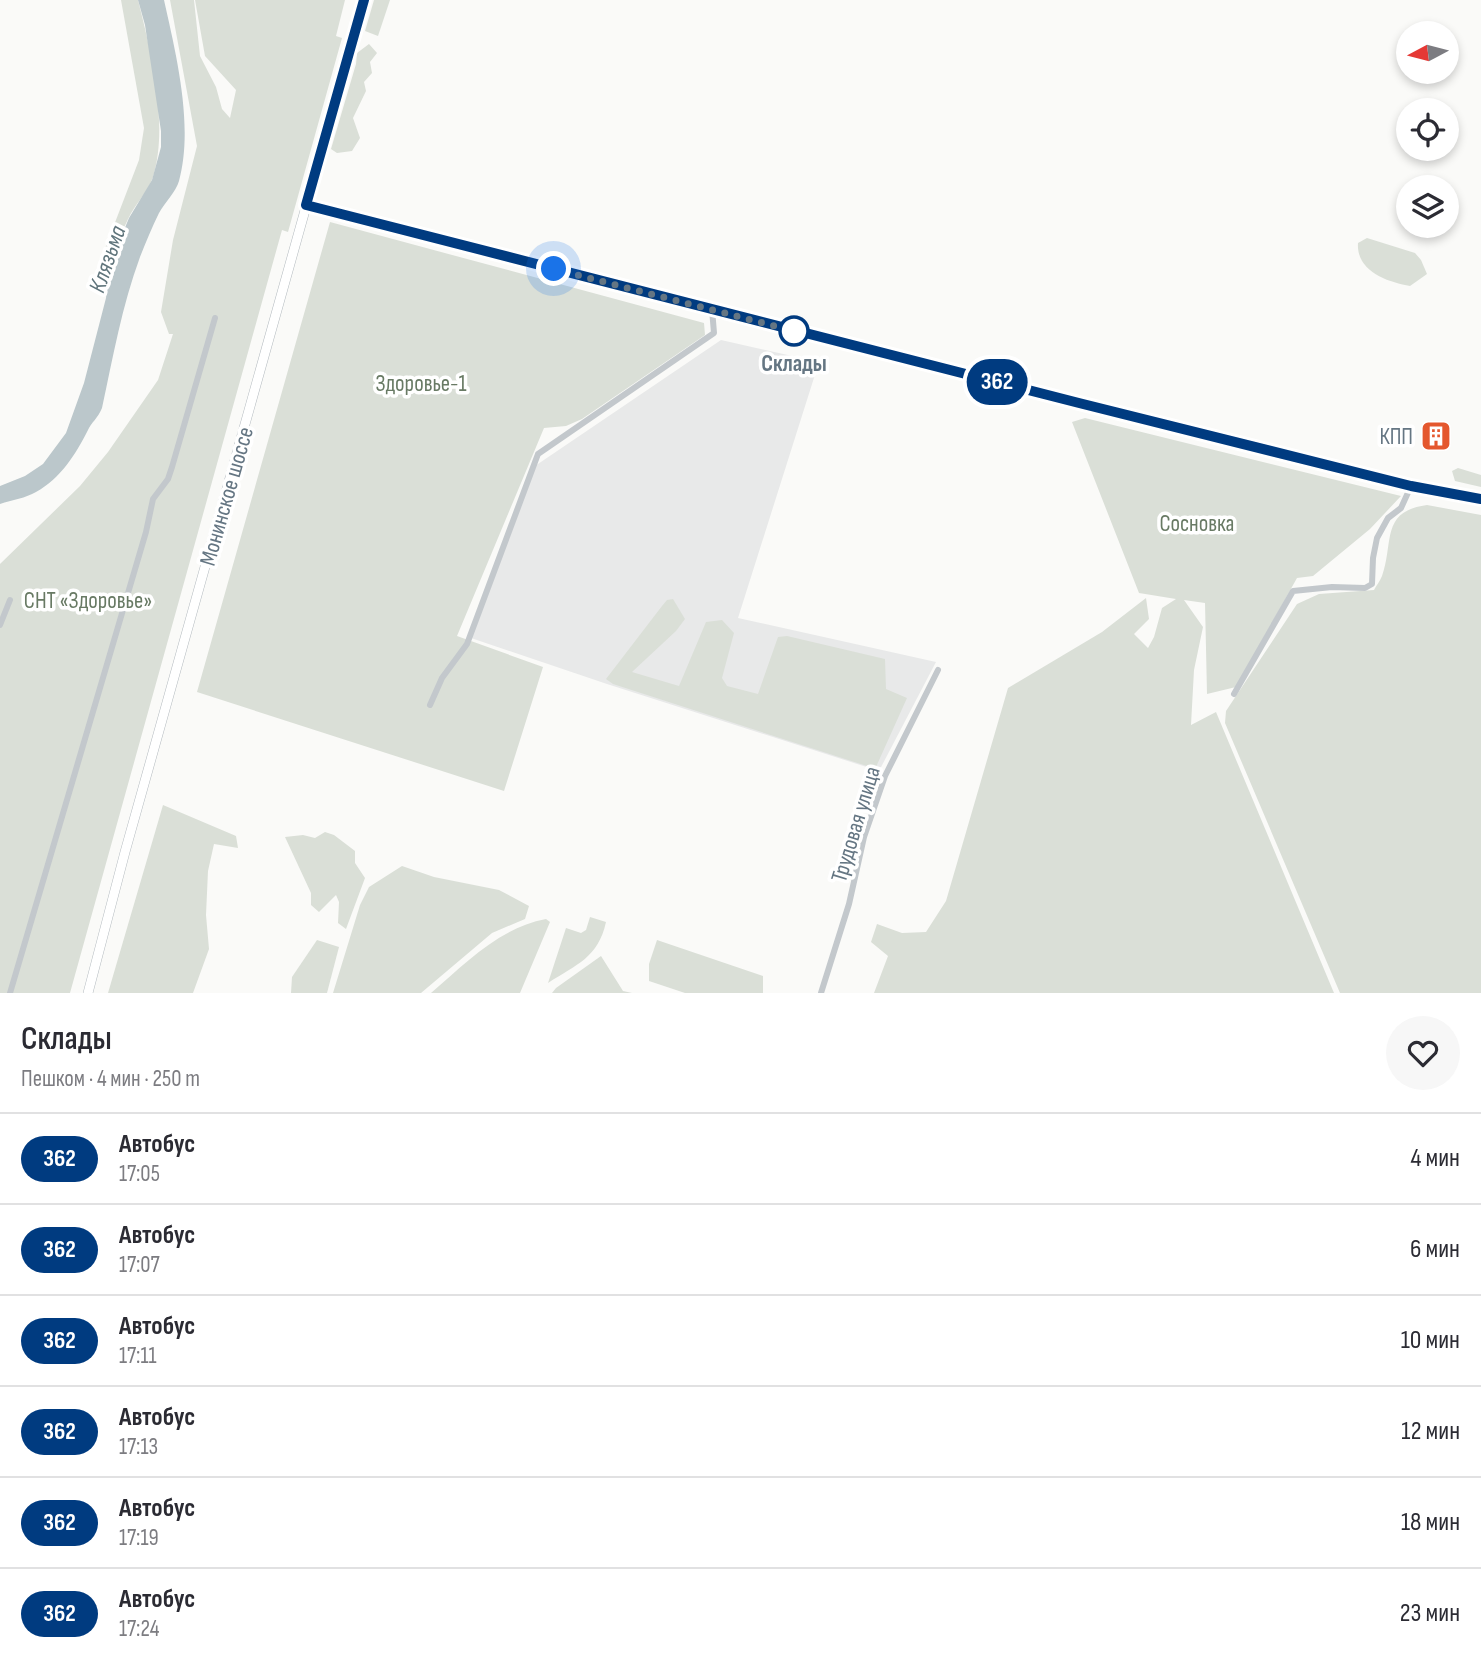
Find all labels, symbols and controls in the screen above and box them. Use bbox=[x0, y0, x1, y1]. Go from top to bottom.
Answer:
north arrow bbox=[1396, 21, 1460, 84]
map controls bbox=[1396, 21, 1459, 238]
button: locate bbox=[1396, 98, 1459, 161]
button: layers bbox=[1396, 175, 1459, 238]
water label: Клязьма bbox=[83, 222, 133, 297]
your location bbox=[536, 251, 571, 286]
marker: Склады bbox=[779, 316, 809, 346]
place label: Склады bbox=[761, 350, 827, 378]
line badge: 362 bbox=[957, 359, 1037, 405]
text: 362 bbox=[981, 367, 1013, 396]
park label: Здоровье-1 bbox=[375, 370, 467, 398]
building icon: КПП bbox=[1419, 419, 1453, 453]
place label: КПП bbox=[1379, 423, 1413, 451]
street label: Монинское шоссе bbox=[194, 424, 260, 569]
park label: Сосновка bbox=[1160, 510, 1234, 538]
park label: СНТ «Здоровье» bbox=[24, 587, 152, 615]
street label: Трудовая улица bbox=[825, 763, 887, 886]
button: heart bbox=[1386, 1016, 1460, 1090]
text: Склады bbox=[21, 1019, 112, 1059]
text: Пешком · 4 мин · 250 m bbox=[21, 1065, 200, 1093]
text: Автобус bbox=[119, 1129, 195, 1160]
text: 4 мин bbox=[1411, 1143, 1460, 1174]
text: 362 bbox=[43, 1144, 76, 1173]
text: 17:05 bbox=[119, 1160, 160, 1188]
text: Автобус bbox=[119, 1220, 195, 1251]
text: 6 мин bbox=[1410, 1234, 1460, 1265]
text: 362 bbox=[43, 1235, 76, 1264]
text: 17:07 bbox=[119, 1251, 160, 1279]
text: Автобус bbox=[119, 1311, 195, 1342]
text: 10 мин bbox=[1401, 1325, 1460, 1356]
text: 362 bbox=[43, 1326, 76, 1355]
text: 17:11 bbox=[119, 1342, 157, 1370]
text: Автобус bbox=[119, 1402, 195, 1433]
text: 12 мин bbox=[1401, 1416, 1460, 1447]
text: 362 bbox=[43, 1417, 76, 1446]
text: 17:13 bbox=[119, 1433, 158, 1461]
text: Автобус bbox=[119, 1493, 195, 1524]
text: 18 мин bbox=[1401, 1507, 1460, 1538]
text: 362 bbox=[43, 1508, 76, 1537]
text: 17:19 bbox=[119, 1524, 159, 1552]
text: Автобус bbox=[119, 1584, 195, 1615]
text: 23 мин bbox=[1400, 1598, 1460, 1629]
text: 362 bbox=[43, 1599, 76, 1628]
text: 17:24 bbox=[119, 1615, 159, 1643]

